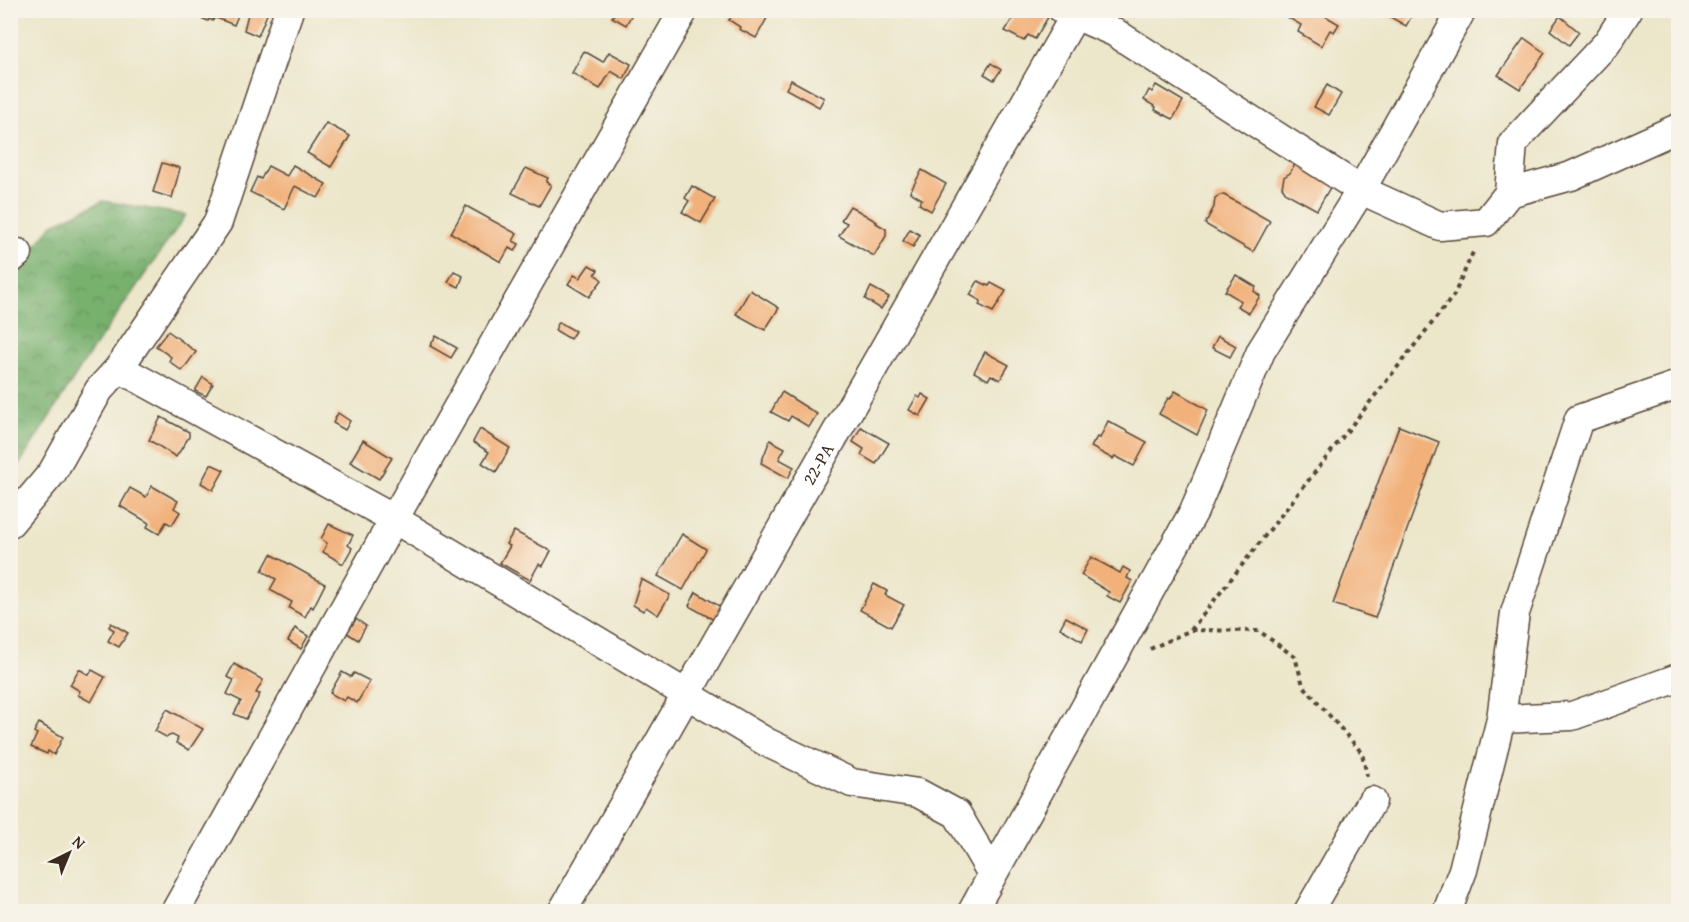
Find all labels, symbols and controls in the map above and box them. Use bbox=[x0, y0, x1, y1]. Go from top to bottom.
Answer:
street label: 22-РА bbox=[795, 438, 841, 490]
north arrow bbox=[39, 823, 99, 883]
text: N bbox=[67, 830, 92, 855]

